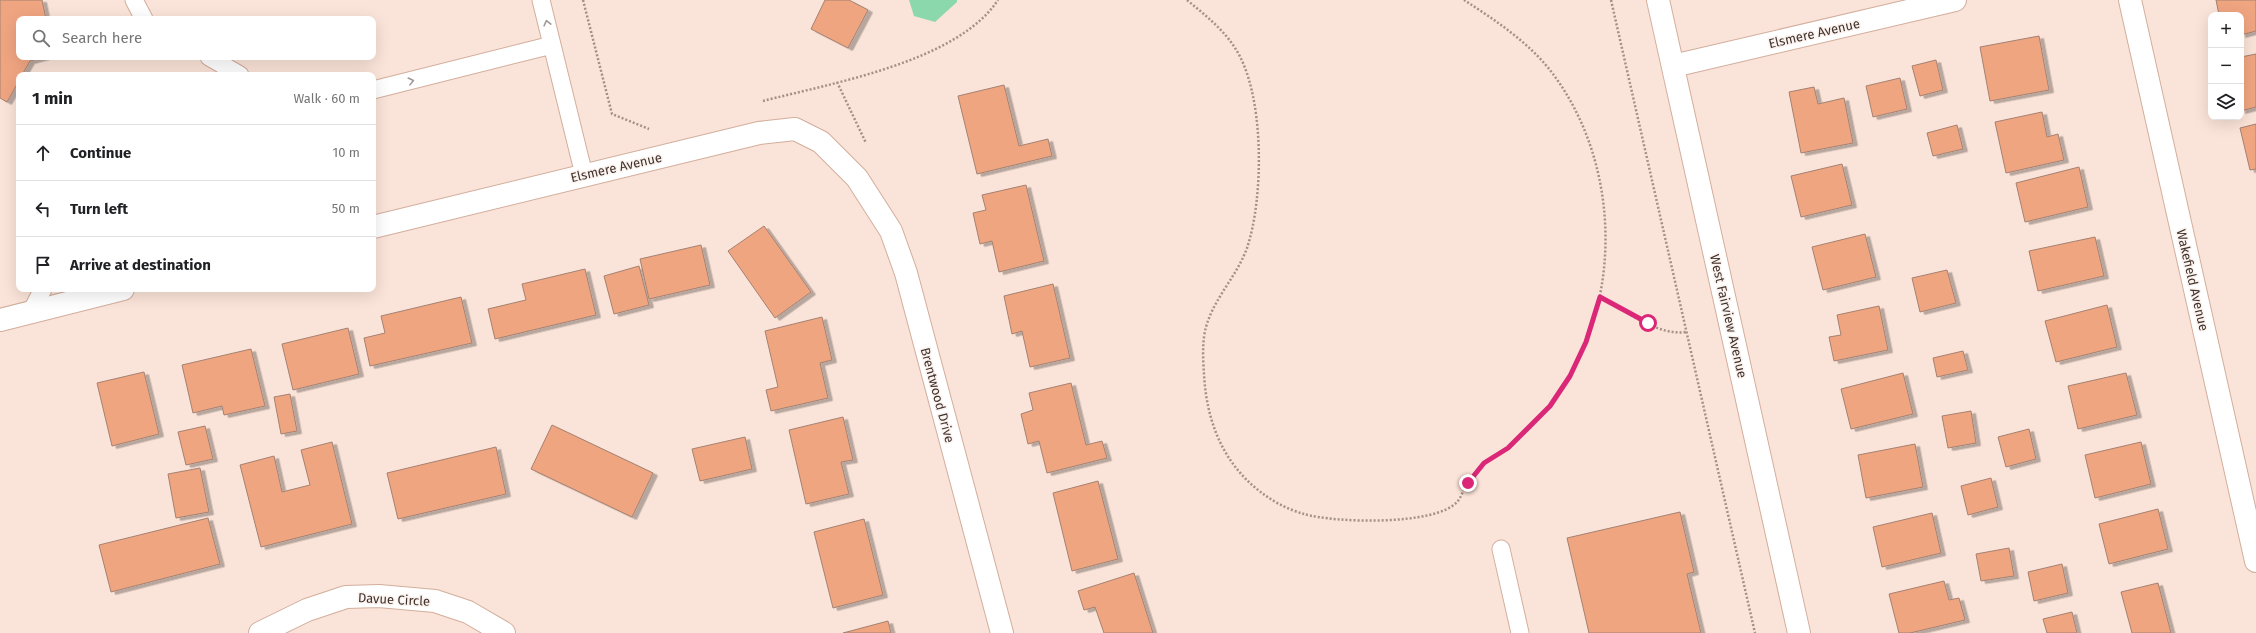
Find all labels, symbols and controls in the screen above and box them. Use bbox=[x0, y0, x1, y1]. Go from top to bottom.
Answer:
map controls bbox=[2208, 12, 2244, 120]
button: + bbox=[2208, 12, 2244, 48]
search box bbox=[16, 16, 376, 60]
street label: Elsmere Avenue bbox=[1767, 16, 1861, 51]
one-way arrow bbox=[543, 19, 552, 26]
icon: search bbox=[30, 27, 52, 49]
text: Search here bbox=[62, 29, 142, 47]
button: − bbox=[2208, 48, 2244, 84]
one-way arrow bbox=[408, 77, 414, 85]
button: layers bbox=[2208, 84, 2244, 120]
text: 1 min bbox=[32, 88, 73, 109]
text: Walk · 60 m bbox=[293, 91, 360, 106]
icon: ahead bbox=[32, 142, 54, 164]
text: Continue bbox=[70, 144, 131, 162]
text: 10 m bbox=[333, 145, 360, 160]
street label: Elsmere Avenue bbox=[569, 150, 663, 185]
icon: left bbox=[32, 198, 54, 220]
text: Turn left bbox=[70, 200, 128, 218]
text: 50 m bbox=[332, 201, 360, 216]
street label: Wakefield Avenue bbox=[2174, 228, 2211, 332]
street label: West Fairview Avenue bbox=[1707, 253, 1750, 379]
icon: arrive bbox=[32, 254, 54, 276]
text: Arrive at destination bbox=[70, 256, 211, 274]
route start bbox=[1639, 314, 1657, 332]
street label: Brentwood Drive bbox=[918, 346, 957, 444]
route end bbox=[1459, 474, 1477, 492]
street label: Davue Circle bbox=[358, 590, 430, 609]

